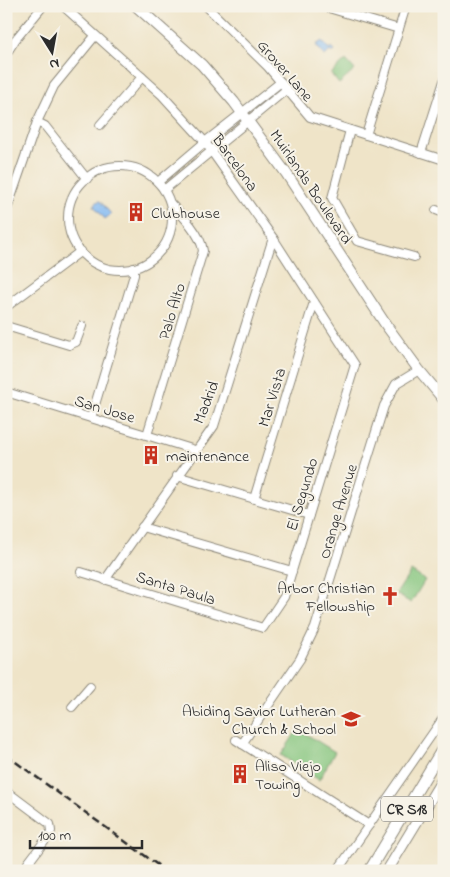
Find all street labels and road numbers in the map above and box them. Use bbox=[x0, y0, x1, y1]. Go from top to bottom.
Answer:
street label: Grover Lane bbox=[251, 35, 319, 108]
street label: Muirlands Boulevard bbox=[263, 125, 358, 249]
street label: Barcelona bbox=[205, 129, 264, 197]
street label: Palo Alto bbox=[153, 280, 193, 343]
street label: Mar Vista bbox=[253, 365, 293, 430]
street label: Madrid bbox=[187, 378, 226, 428]
street label: San Jose bbox=[71, 389, 138, 431]
street label: El Segundo bbox=[280, 455, 325, 534]
street label: Orange Avenue bbox=[313, 460, 365, 562]
street label: Santa Paula bbox=[133, 565, 218, 612]
road number: CR S18 bbox=[381, 796, 433, 822]

